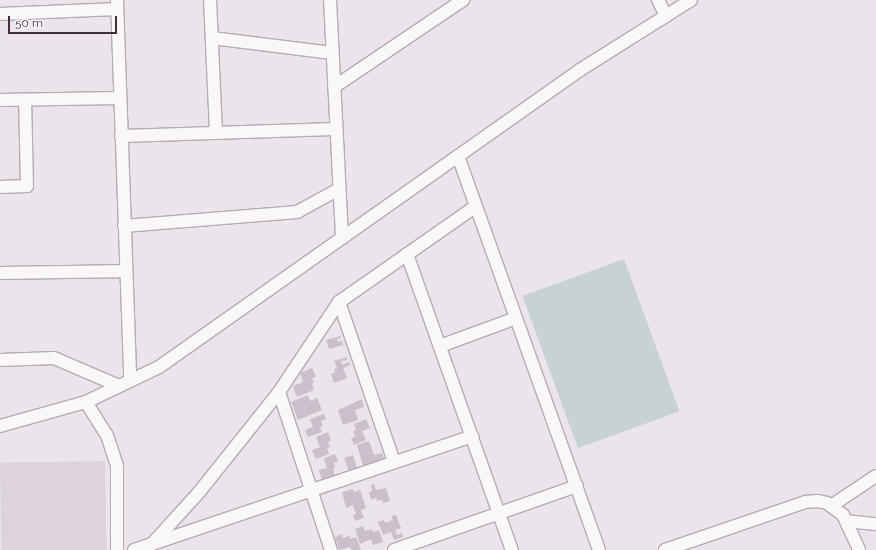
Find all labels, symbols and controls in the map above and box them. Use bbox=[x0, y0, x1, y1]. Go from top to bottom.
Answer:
scale bar bbox=[10, 8, 119, 34]
text: 50 m bbox=[15, 16, 43, 30]

